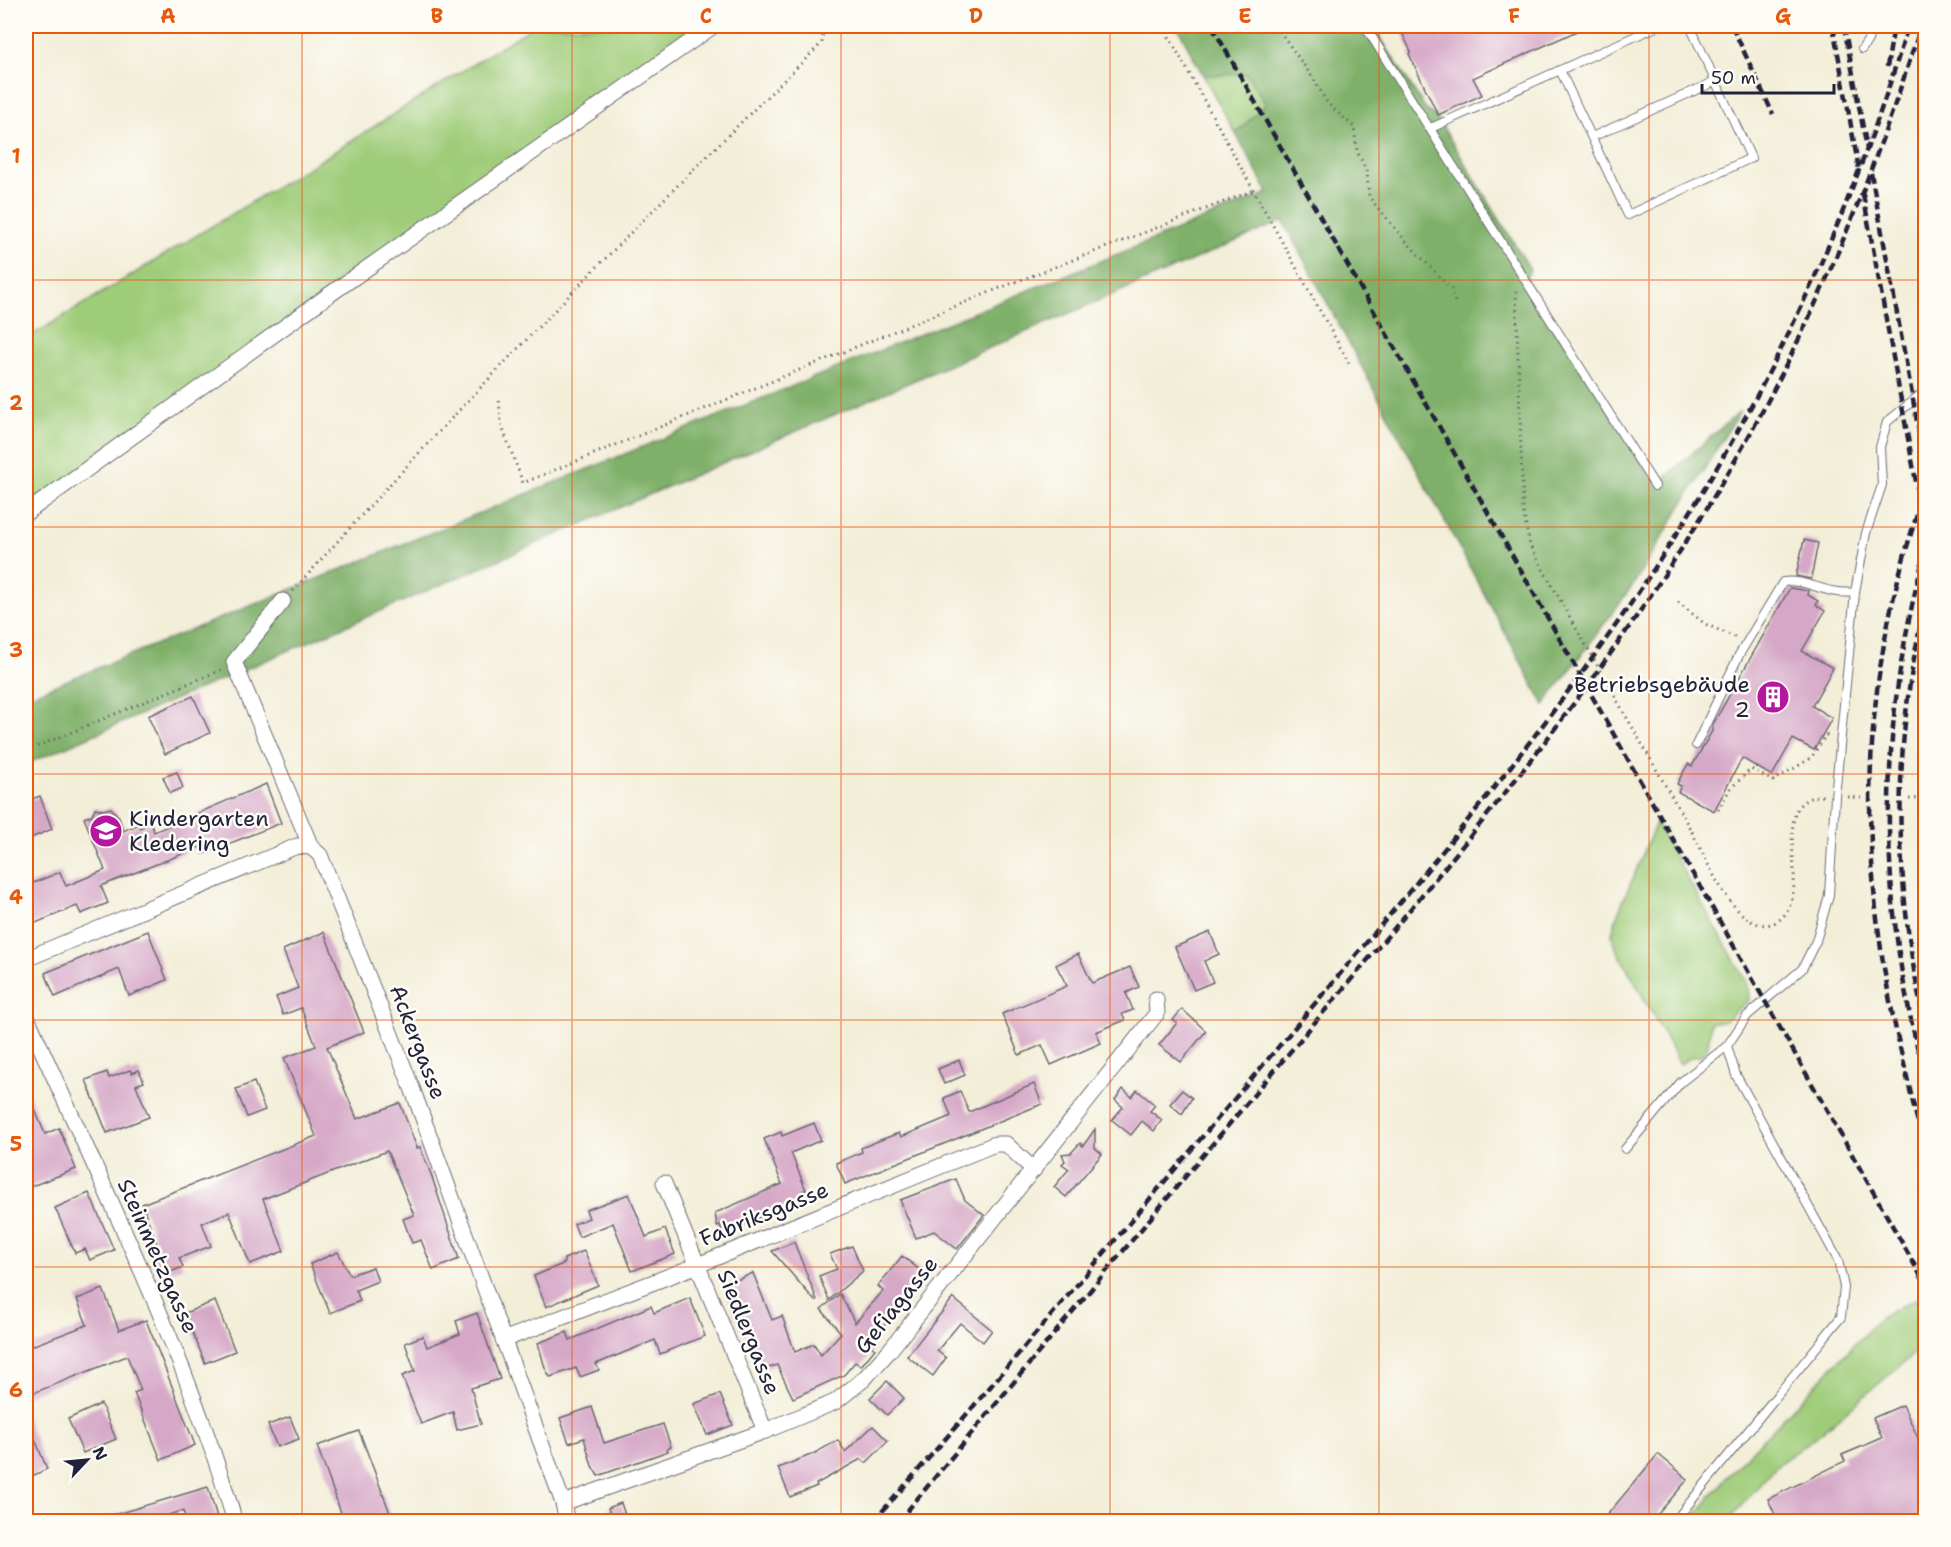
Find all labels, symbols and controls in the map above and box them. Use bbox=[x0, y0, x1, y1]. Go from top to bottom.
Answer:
text: A bbox=[160, 3, 176, 29]
text: B bbox=[431, 3, 443, 29]
text: C bbox=[700, 3, 712, 29]
text: D bbox=[969, 3, 983, 29]
text: E bbox=[1238, 3, 1252, 29]
text: F bbox=[1508, 3, 1520, 29]
text: G bbox=[1775, 3, 1791, 29]
scale bar bbox=[1702, 57, 1834, 95]
text: 50 m bbox=[1711, 66, 1756, 90]
text: 1 bbox=[11, 143, 21, 169]
text: 2 bbox=[9, 390, 23, 416]
text: 3 bbox=[9, 637, 23, 663]
place label: Betriebsgebäude 2 bbox=[1574, 670, 1750, 724]
building icon: Betriebsgebäude 2 bbox=[1755, 679, 1791, 715]
place label: Kindergarten Kledering bbox=[129, 804, 269, 858]
school or university icon: Kindergarten Kledering bbox=[88, 813, 124, 849]
text: 4 bbox=[9, 884, 23, 910]
street label: Ackergasse bbox=[383, 981, 453, 1103]
text: 5 bbox=[10, 1131, 22, 1157]
street label: Steinmetzgasse bbox=[111, 1174, 205, 1338]
street label: Fabriksgasse bbox=[695, 1175, 833, 1253]
street label: Gefiagasse bbox=[848, 1250, 944, 1360]
street label: Siedlergasse bbox=[711, 1265, 787, 1399]
text: 6 bbox=[9, 1377, 23, 1403]
north arrow bbox=[57, 1430, 117, 1490]
text: N bbox=[88, 1443, 112, 1464]

